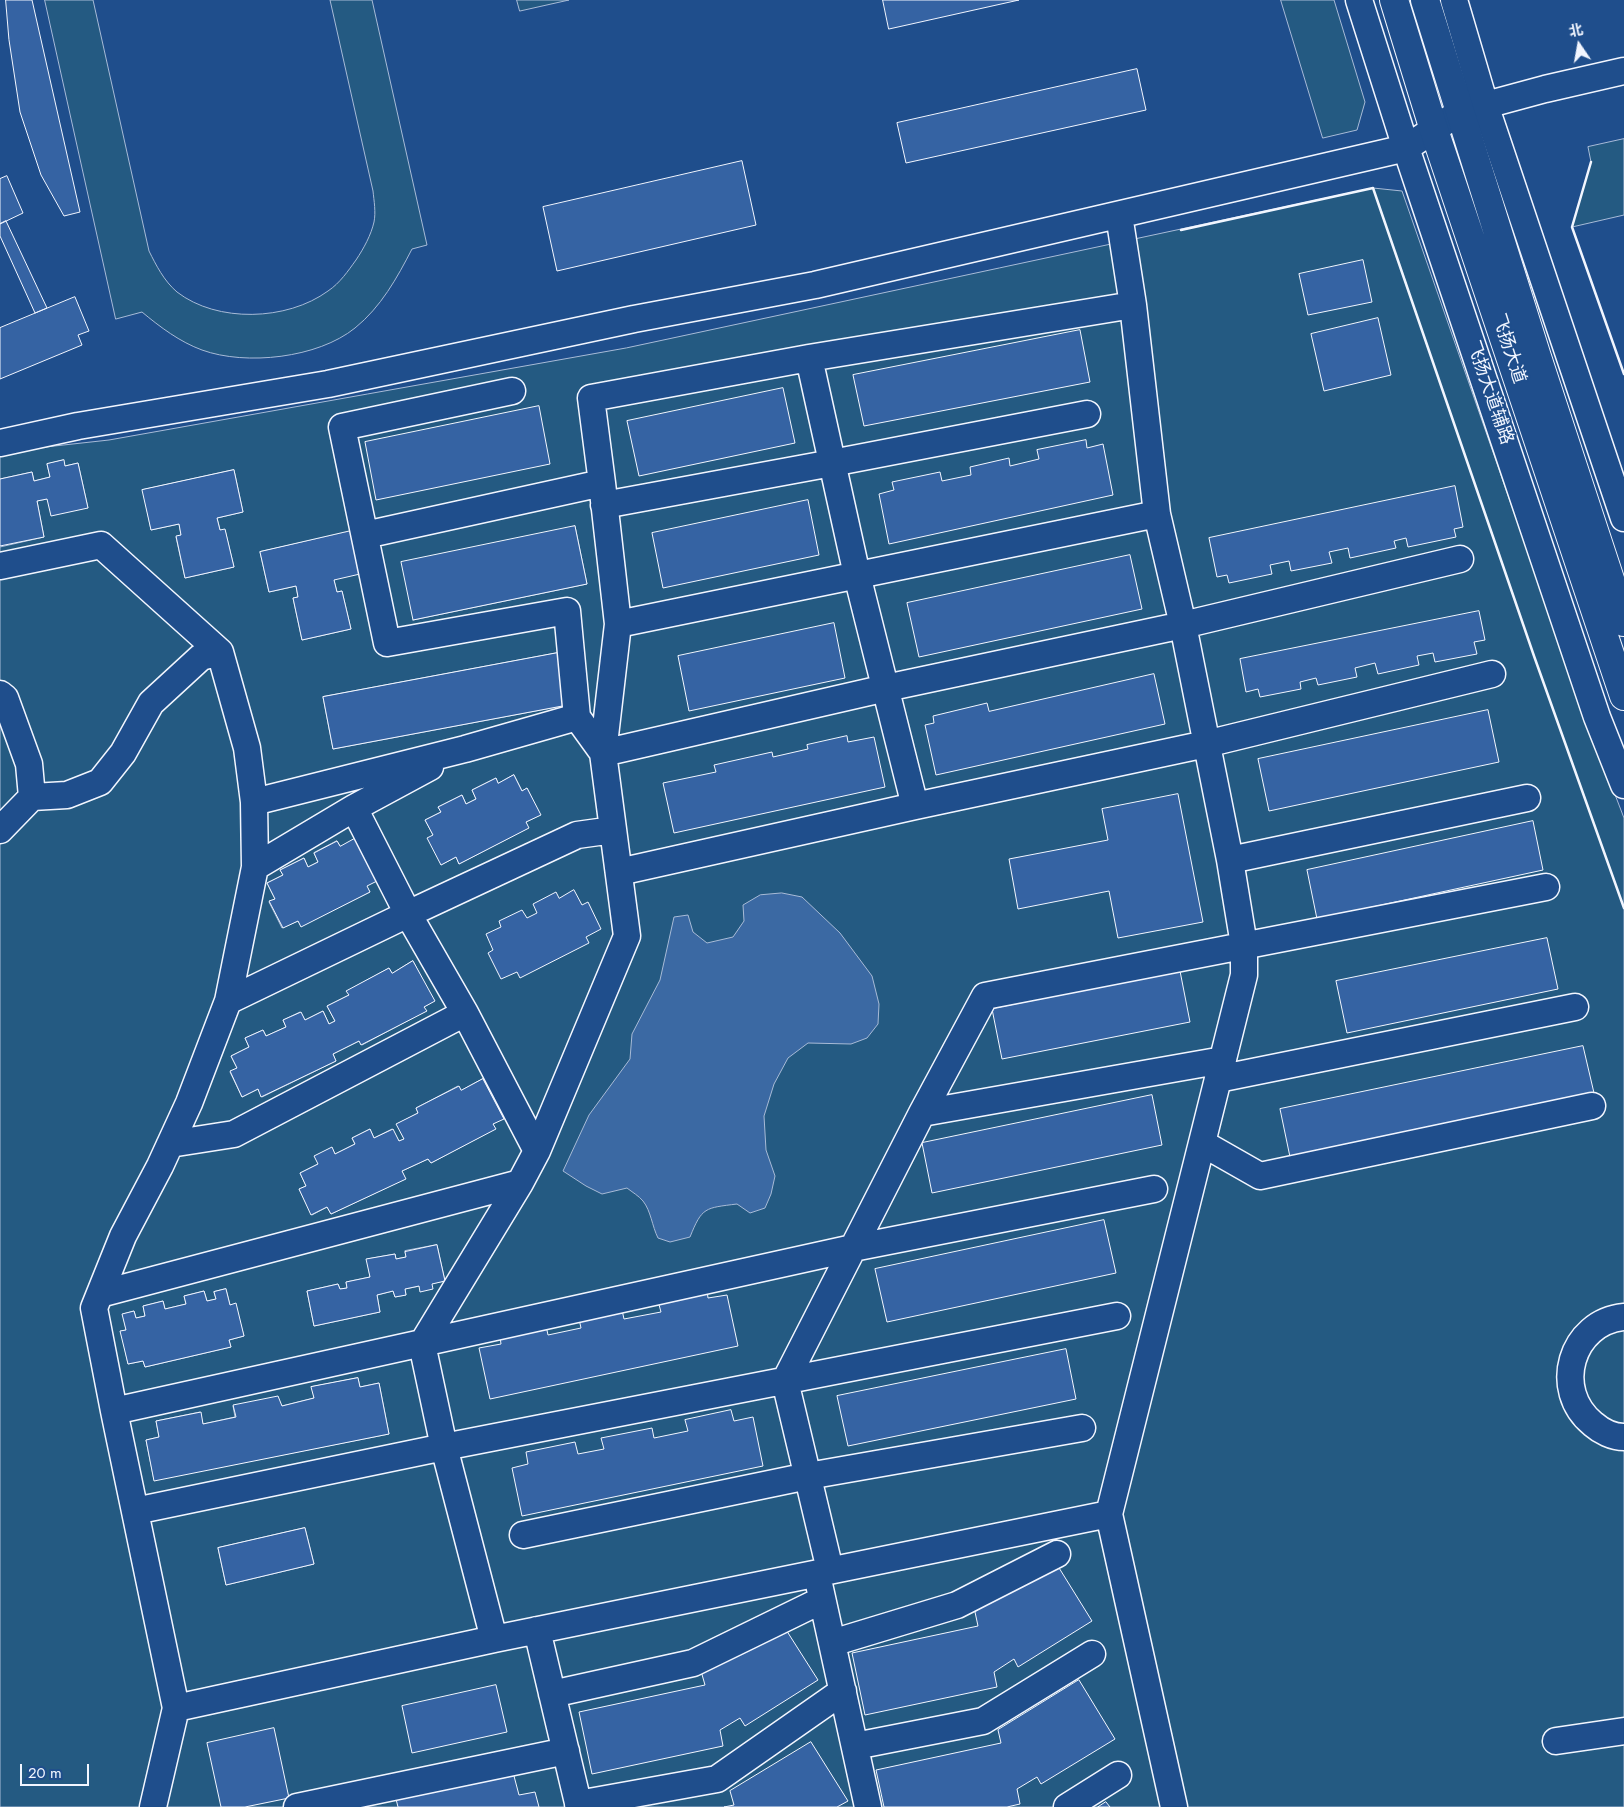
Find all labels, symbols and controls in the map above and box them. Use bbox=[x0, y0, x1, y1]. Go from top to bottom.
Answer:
text: 北 bbox=[1567, 19, 1585, 42]
north arrow bbox=[1554, 20, 1604, 70]
street label: 飞扬大道 bbox=[1487, 311, 1529, 387]
street label: 飞扬大道辅路 bbox=[1461, 338, 1517, 448]
scale bar bbox=[22, 1754, 91, 1786]
text: 20 m bbox=[28, 1762, 62, 1784]

